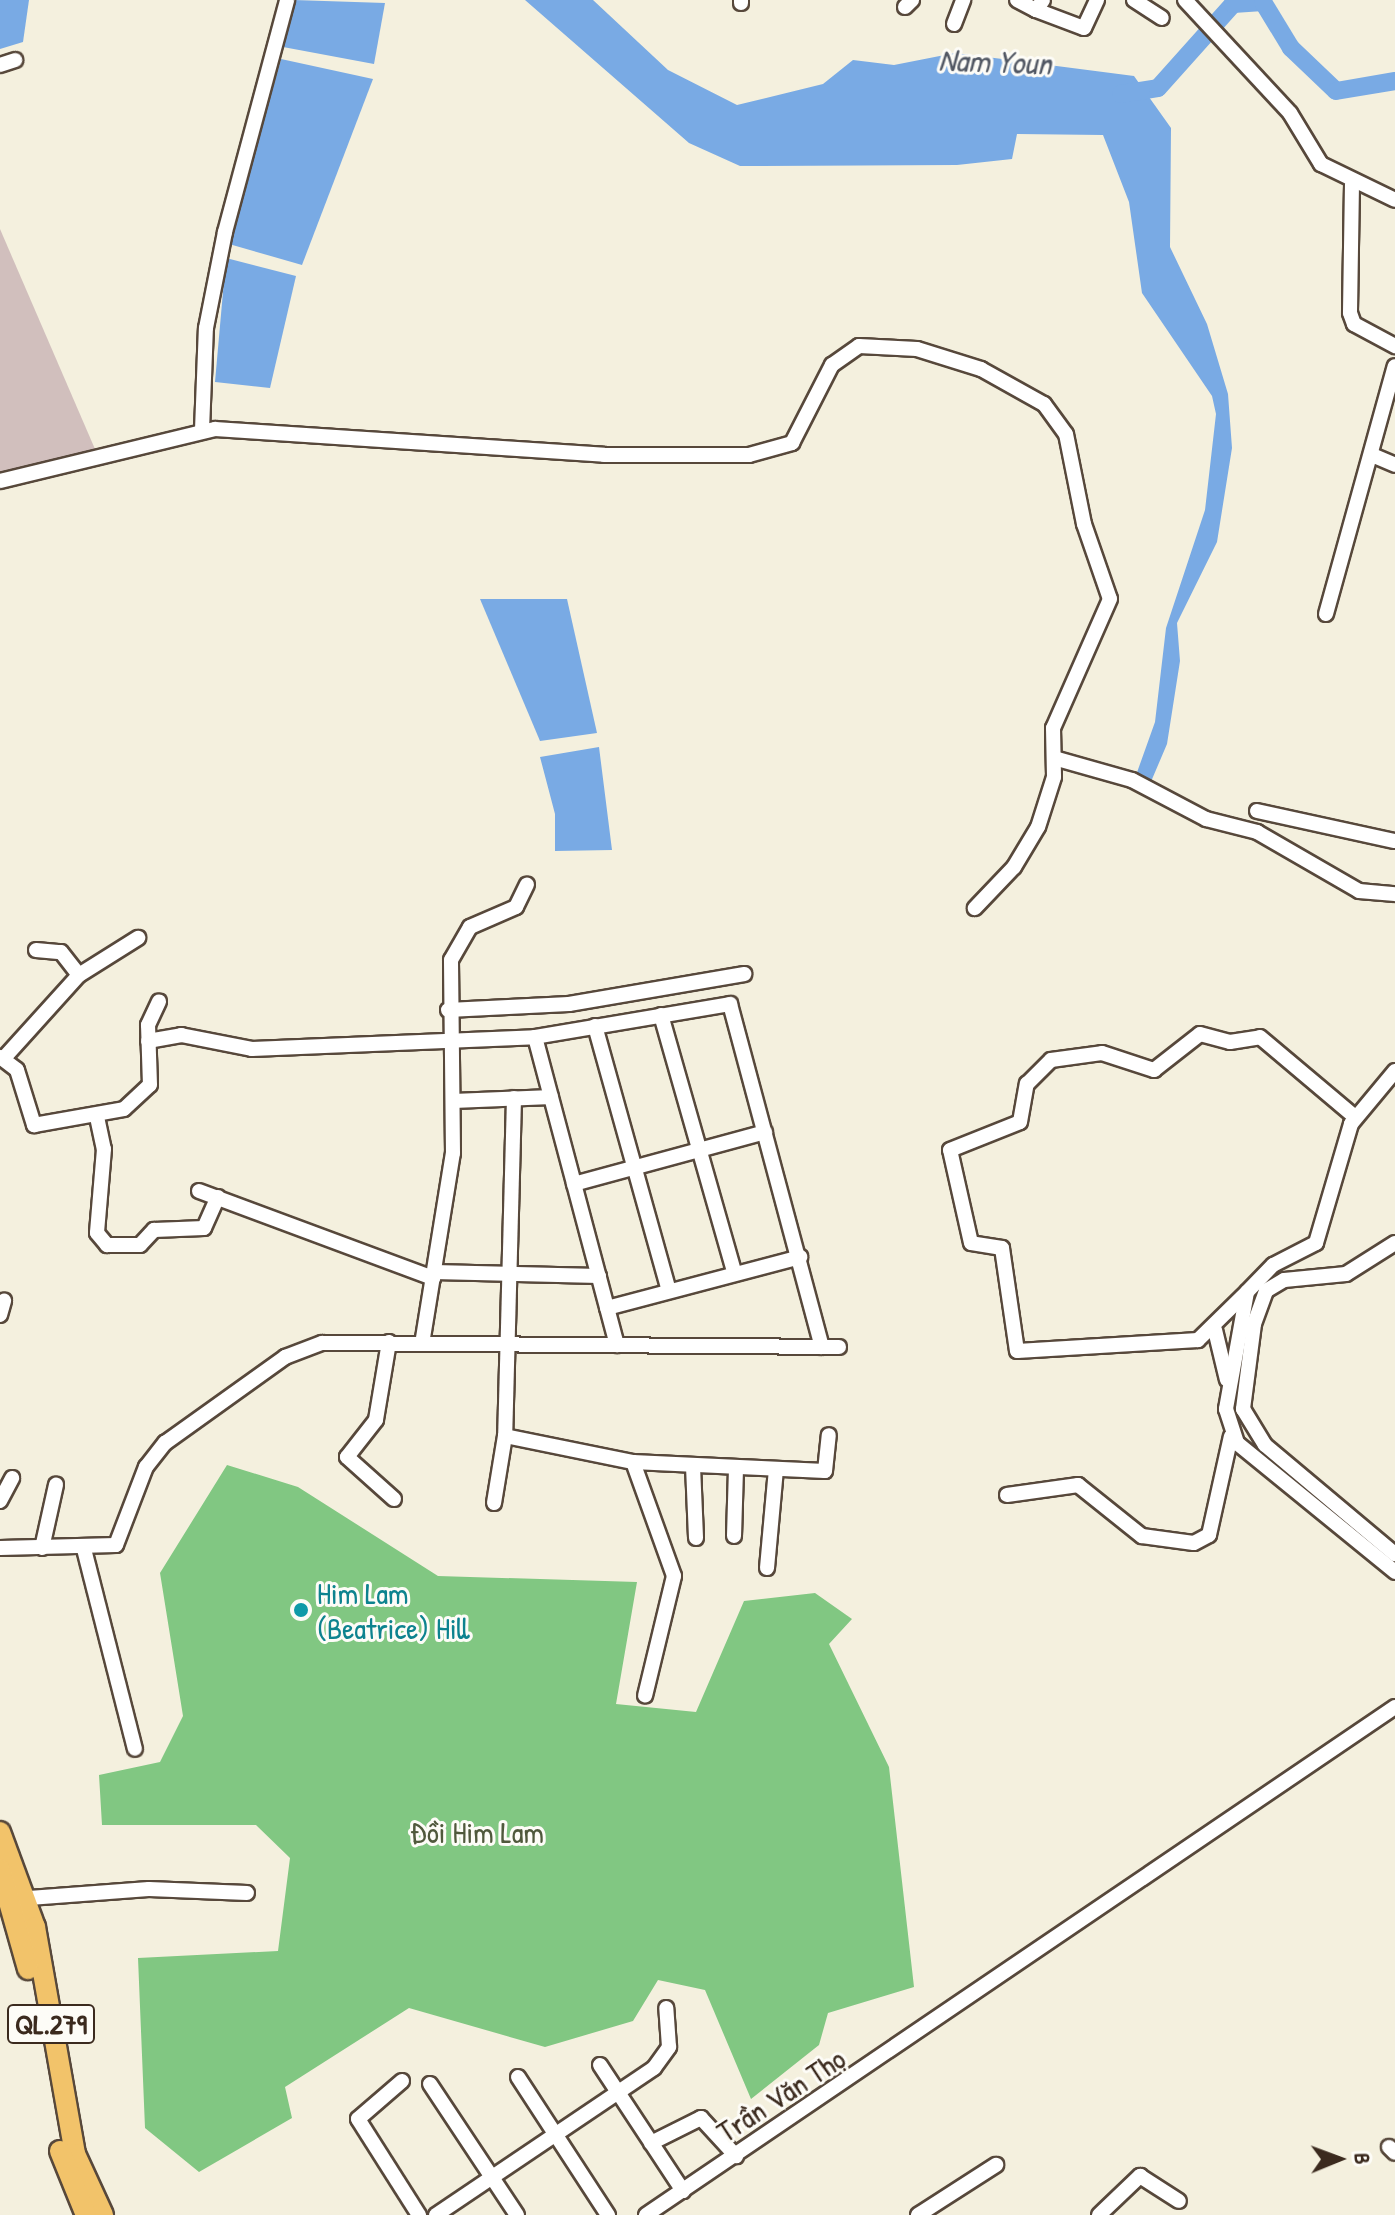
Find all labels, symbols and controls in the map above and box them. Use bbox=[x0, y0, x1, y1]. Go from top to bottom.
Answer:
water label: Nam Youn bbox=[938, 41, 1052, 83]
place label: Him Lam (Beatrice) Hill bbox=[317, 1575, 470, 1646]
marker: Him Lam (Beatrice) Hill bbox=[292, 1601, 310, 1619]
park label: Đồi Him Lam bbox=[410, 1814, 544, 1850]
road number: QL.279 bbox=[7, 2000, 95, 2048]
street label: Trần Văn Thọ bbox=[710, 2040, 852, 2150]
north arrow bbox=[1299, 2119, 1379, 2199]
text: B bbox=[1348, 2153, 1378, 2164]

